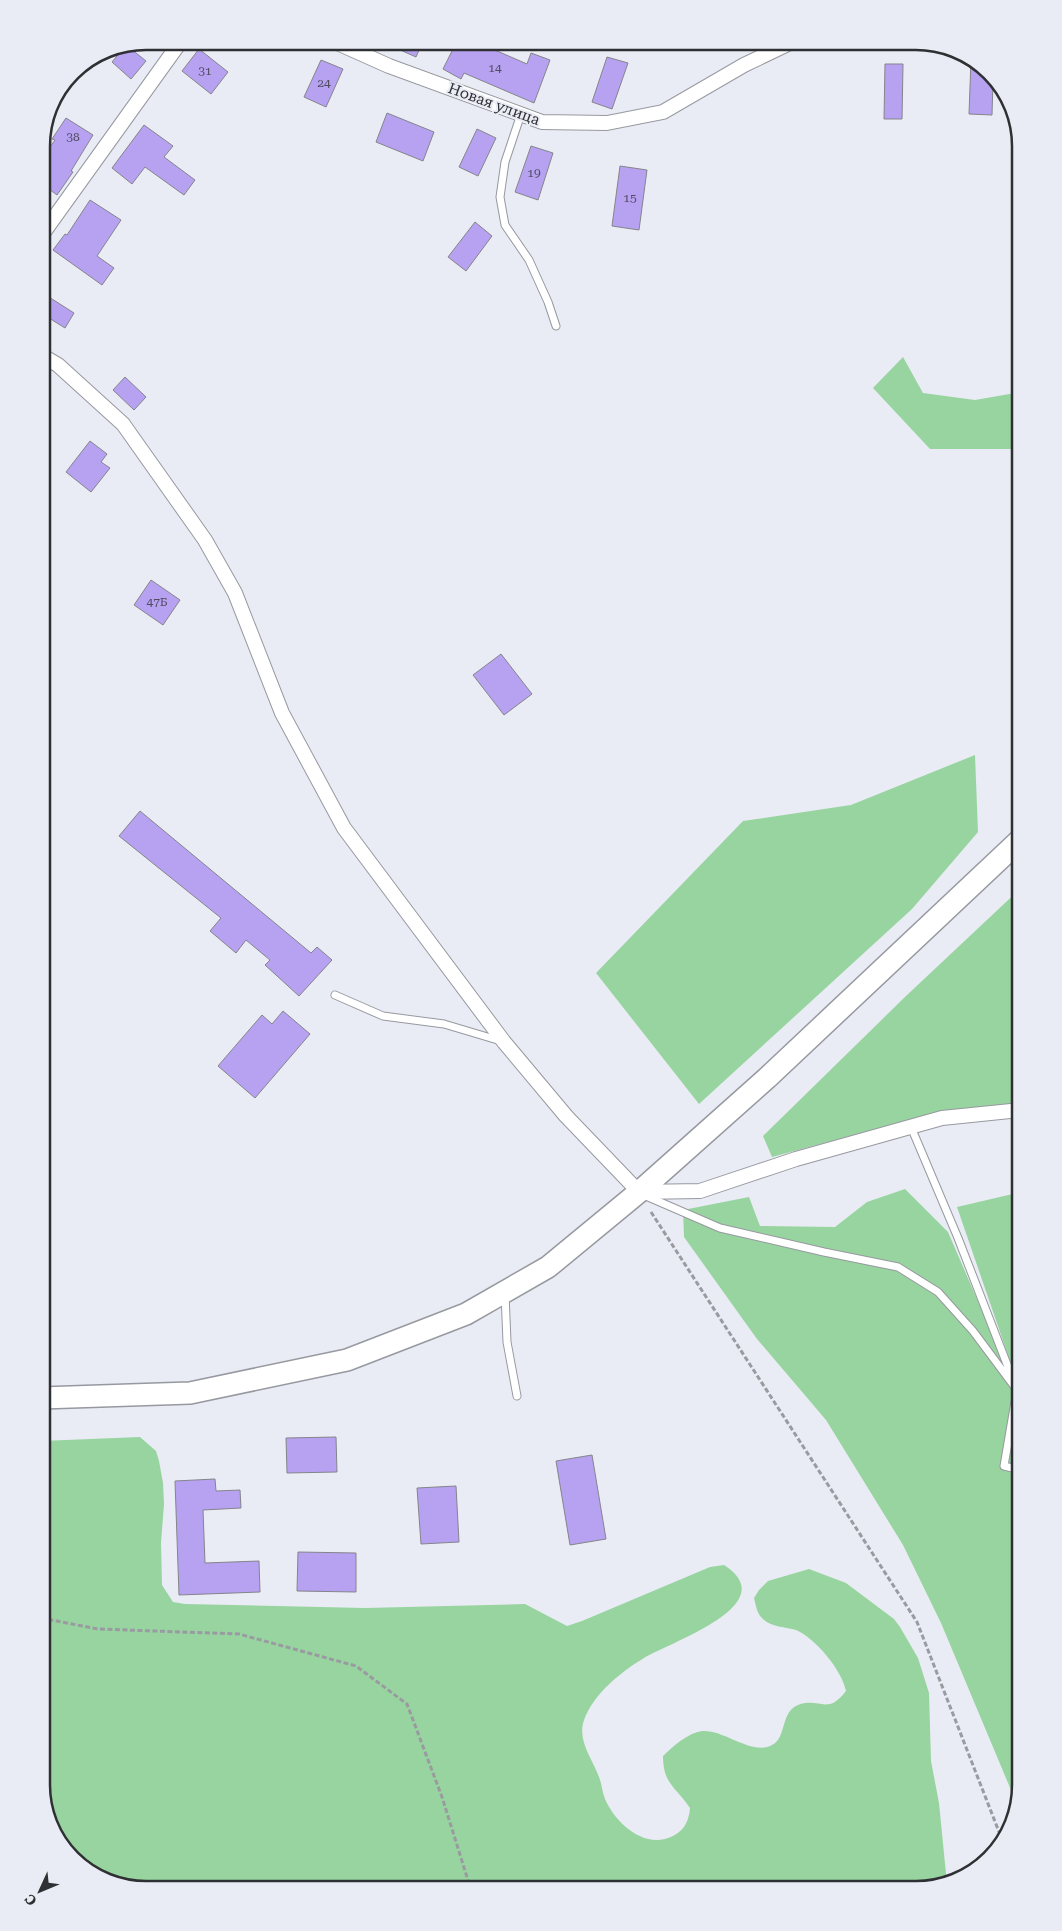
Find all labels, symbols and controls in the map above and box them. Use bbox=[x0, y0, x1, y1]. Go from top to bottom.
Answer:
house number: 14 bbox=[488, 61, 502, 75]
house number: 31 bbox=[198, 64, 212, 78]
house number: 24 bbox=[317, 76, 331, 90]
street label: Новая улица bbox=[446, 79, 542, 129]
house number: 38 bbox=[66, 130, 80, 144]
house number: 19 bbox=[527, 166, 541, 180]
house number: 15 bbox=[623, 191, 637, 205]
house number: 47Б bbox=[146, 595, 168, 609]
north arrow bbox=[15, 1866, 65, 1916]
text: С bbox=[21, 1891, 40, 1909]

